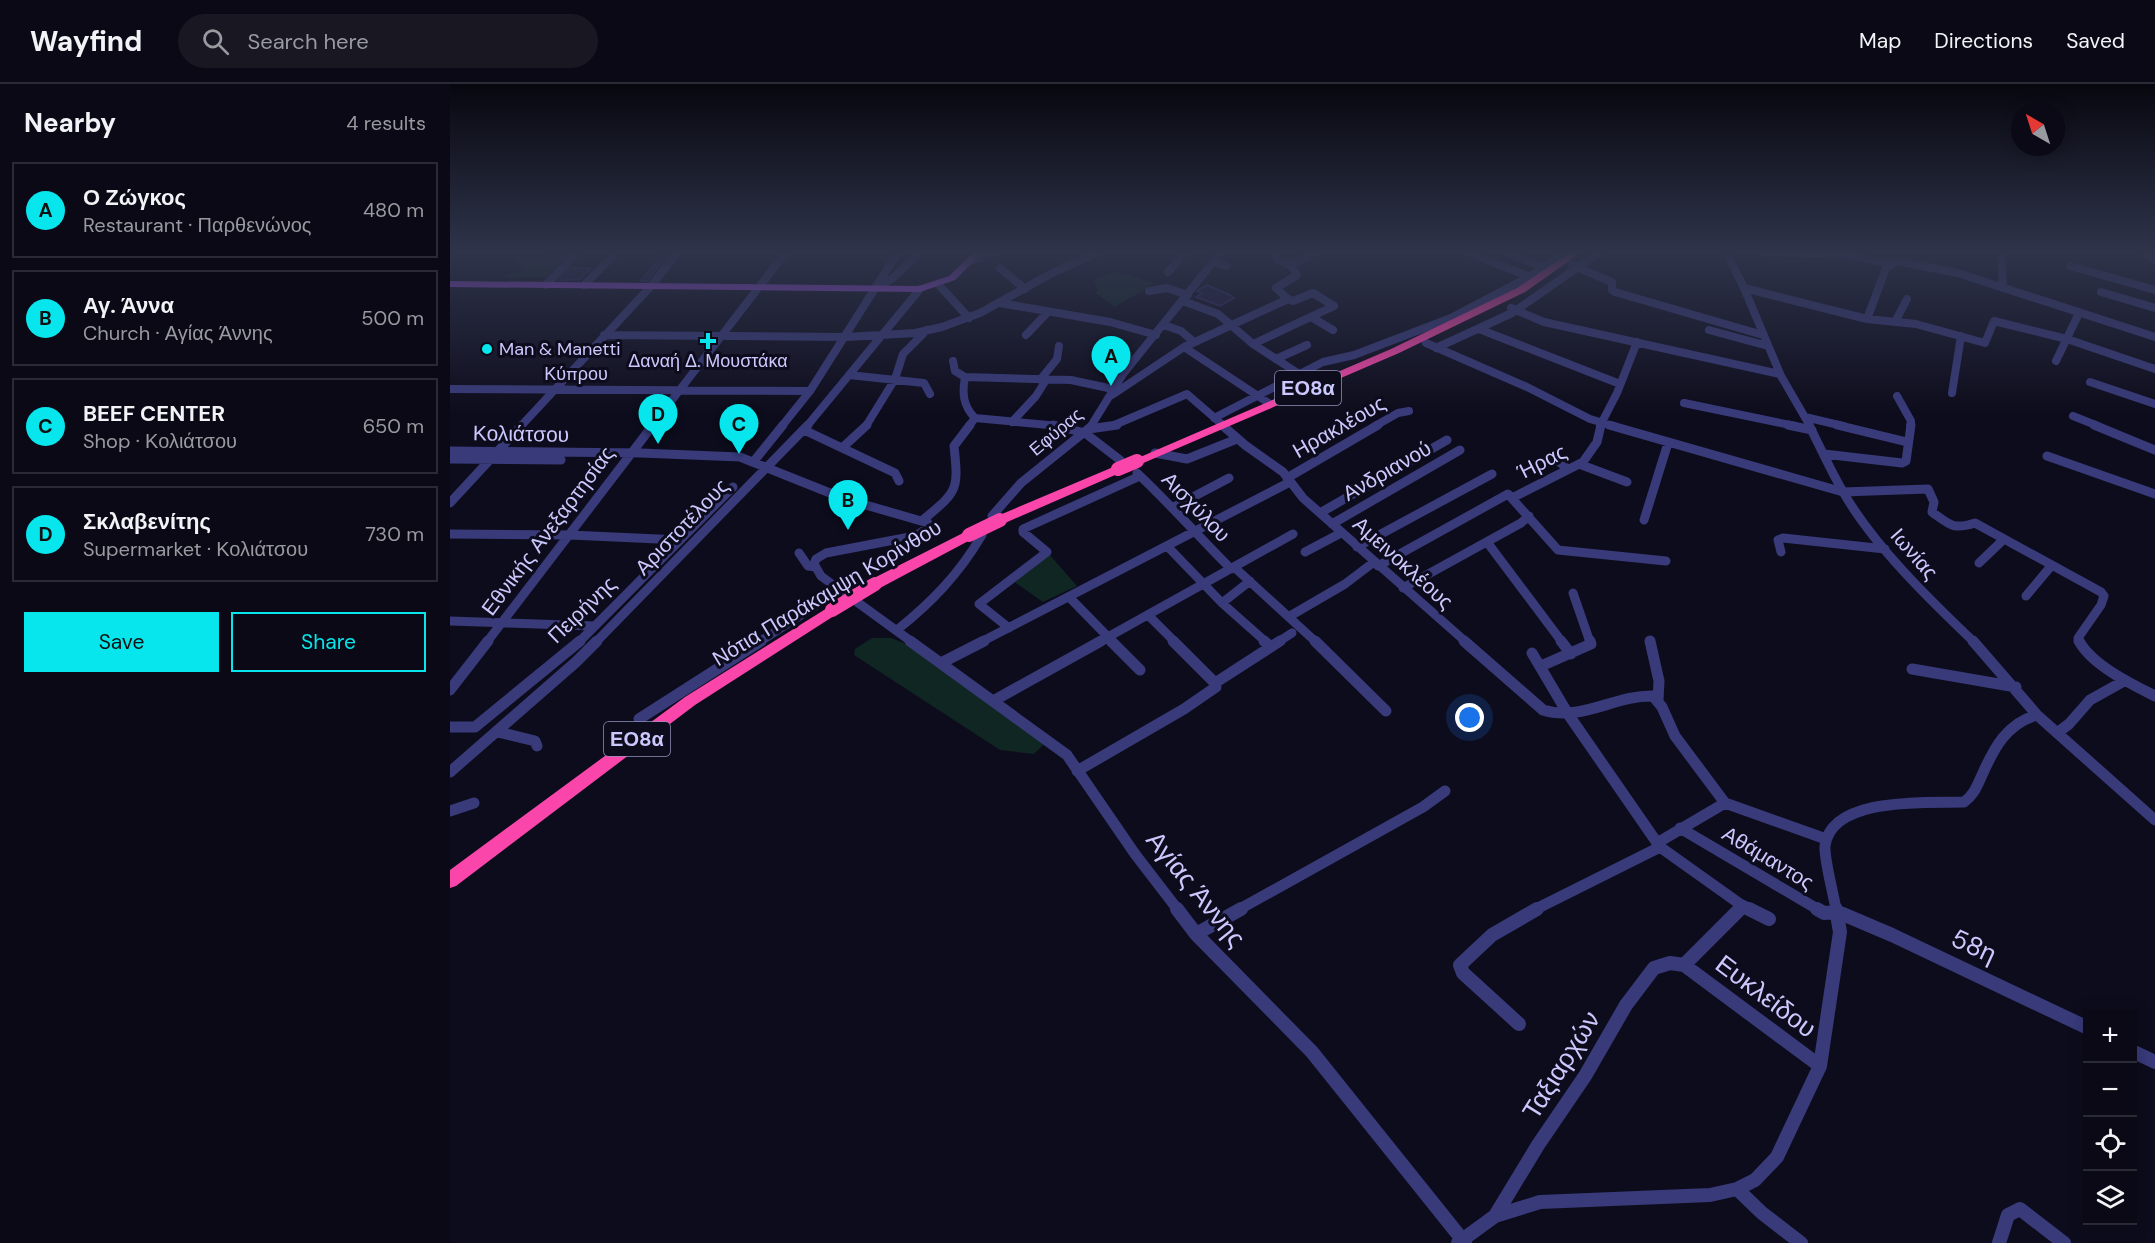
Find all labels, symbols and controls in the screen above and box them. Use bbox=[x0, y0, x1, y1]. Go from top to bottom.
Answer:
search box bbox=[178, 14, 598, 68]
text: Wayfind bbox=[30, 23, 142, 60]
icon: search bbox=[199, 25, 232, 58]
text: Search here bbox=[247, 27, 369, 56]
text: Map bbox=[1859, 27, 1901, 55]
text: Directions bbox=[1934, 27, 2033, 55]
text: Saved bbox=[2066, 27, 2125, 55]
north arrow bbox=[2011, 102, 2065, 156]
text: Nearby bbox=[24, 106, 116, 140]
text: 4 results bbox=[346, 110, 426, 136]
text: Ο Ζώγκος bbox=[83, 183, 186, 212]
text: A bbox=[38, 197, 53, 223]
text: 480 m bbox=[363, 197, 424, 223]
text: Restaurant · Παρθενώνος bbox=[83, 212, 311, 238]
text: Αγ. Άννα bbox=[83, 291, 174, 320]
text: B bbox=[39, 305, 52, 331]
text: 500 m bbox=[361, 305, 424, 331]
text: Church · Αγίας Άννης bbox=[83, 320, 273, 346]
marker: Δαναή Δ. Μουστάκα bbox=[701, 334, 715, 348]
pin: A bbox=[1092, 336, 1130, 386]
place label: Man & Manetti bbox=[499, 337, 621, 361]
marker: Man & Manetti bbox=[480, 342, 494, 356]
place label: Δαναή Δ. Μουστάκα bbox=[628, 349, 788, 373]
street label: Κύπρου bbox=[544, 362, 608, 386]
road number: ΕΟ8α bbox=[1275, 371, 1341, 405]
street label: Ηρακλέους bbox=[1287, 389, 1391, 465]
pin: D bbox=[638, 394, 678, 444]
text: BEEF CENTER bbox=[83, 399, 225, 428]
street label: Εφύρας bbox=[1024, 402, 1088, 461]
pin: C bbox=[720, 404, 758, 454]
text: C bbox=[38, 413, 53, 439]
text: 650 m bbox=[363, 413, 424, 439]
street label: Κολιάτσου bbox=[473, 419, 569, 449]
text: Shop · Κολιάτσου bbox=[83, 428, 237, 454]
street label: Ανδριανού bbox=[1337, 434, 1437, 508]
street label: Ήρας bbox=[1512, 438, 1571, 487]
street label: Εθνικής Ανεξαρτησίας bbox=[475, 441, 621, 621]
street label: Αισχύλου bbox=[1156, 466, 1236, 548]
street label: Αριστοτέλους bbox=[629, 473, 735, 581]
pin: B bbox=[828, 480, 868, 530]
text: Σκλαβενίτης bbox=[83, 507, 211, 536]
street label: Αμεινοκλέους bbox=[1347, 510, 1459, 616]
street label: Νότια Παράκαμψη Κορίνθου bbox=[707, 513, 947, 673]
text: D bbox=[38, 521, 53, 547]
text: 730 m bbox=[365, 521, 424, 547]
street label: Ιωνίας bbox=[1884, 522, 1944, 586]
text: Supermarket · Κολιάτσου bbox=[83, 536, 308, 562]
street label: Πειρήνης bbox=[542, 570, 622, 650]
button: Save bbox=[24, 612, 219, 672]
button: Share bbox=[231, 612, 426, 672]
your location bbox=[1455, 703, 1484, 732]
road number: ΕΟ8α bbox=[604, 722, 670, 756]
street label: Αθάμαντος bbox=[1717, 820, 1819, 896]
street label: Αγίας Άννης bbox=[1139, 824, 1253, 954]
street label: 58η bbox=[1946, 921, 2002, 971]
street label: Ευκλείδου bbox=[1709, 947, 1823, 1045]
street label: Ταξιαρχών bbox=[1514, 1004, 1608, 1126]
map controls bbox=[2083, 1009, 2137, 1225]
button: + bbox=[2083, 1009, 2137, 1063]
button: − bbox=[2083, 1063, 2137, 1117]
button: locate bbox=[2083, 1117, 2137, 1171]
button: layers bbox=[2083, 1171, 2137, 1225]

